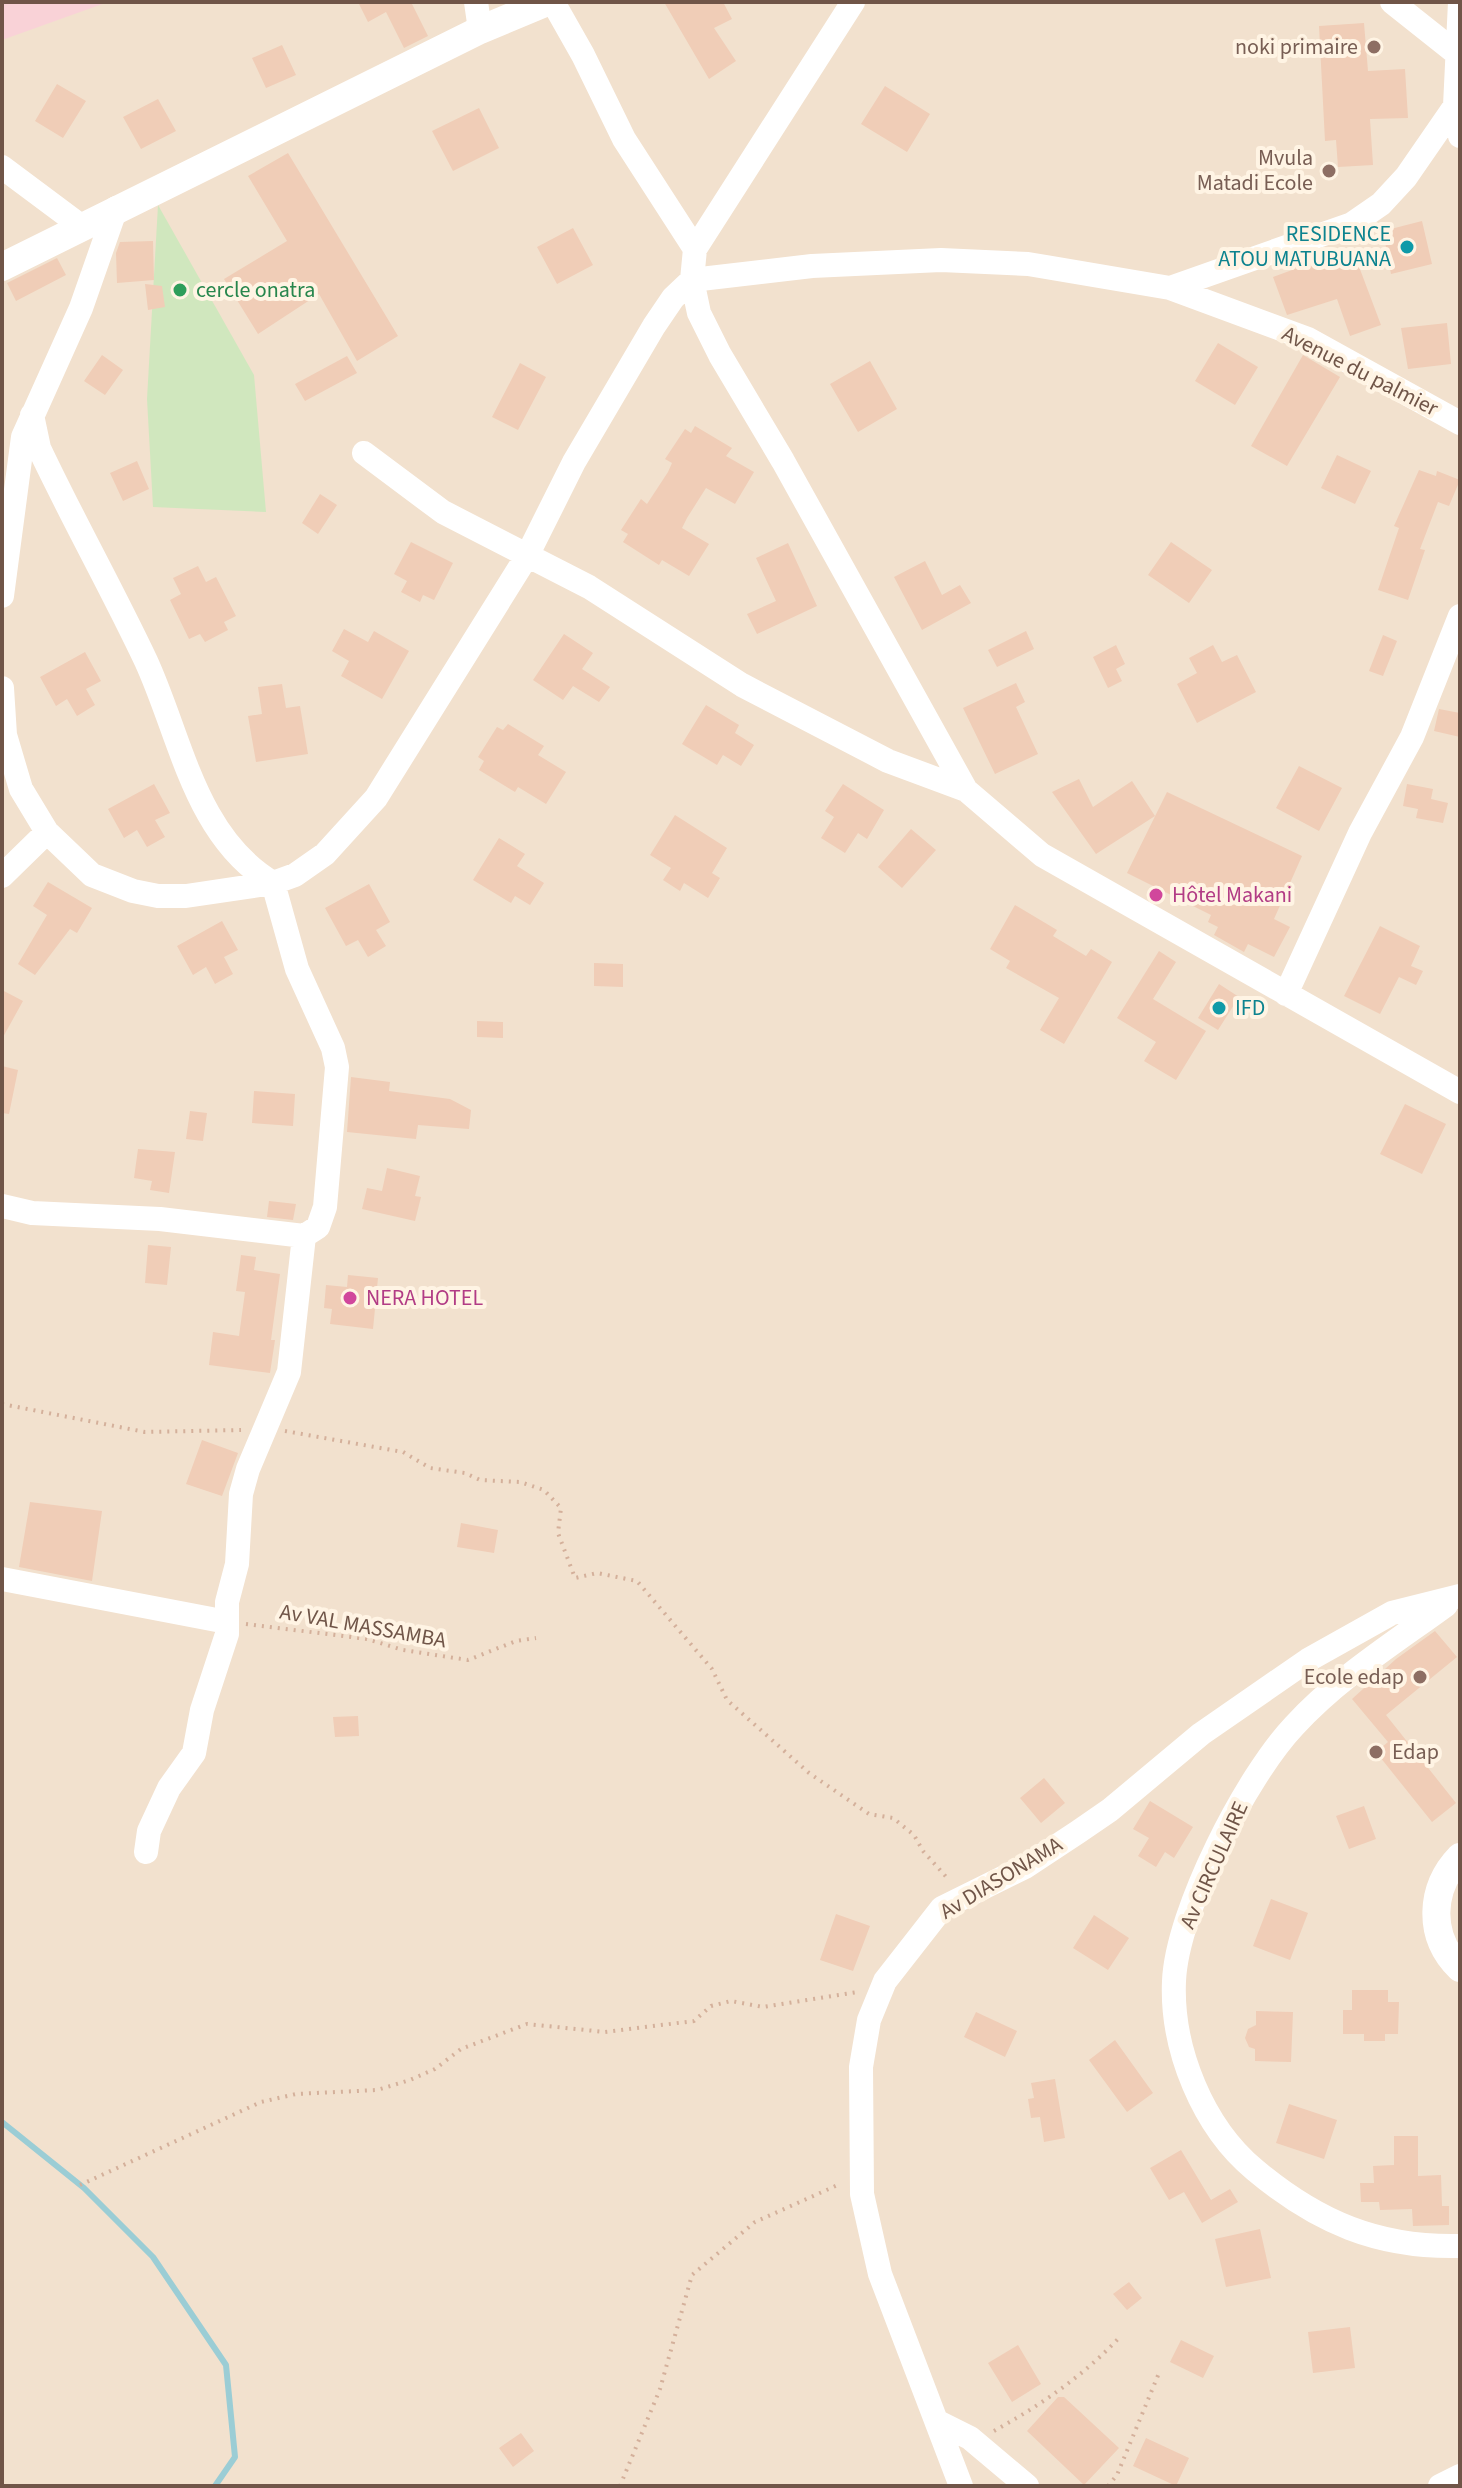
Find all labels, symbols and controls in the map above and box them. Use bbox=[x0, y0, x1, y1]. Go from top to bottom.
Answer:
place label: noki primaire bbox=[1235, 31, 1358, 63]
marker: noki primaire bbox=[1365, 38, 1383, 56]
place label: Mvula Matadi Ecole bbox=[1197, 142, 1313, 199]
marker: Mvula Matadi Ecole bbox=[1320, 162, 1338, 180]
place label: RESIDENCE ATOU MATUBUANA bbox=[1218, 218, 1391, 275]
marker: RESIDENCE ATOU MATUBUANA bbox=[1398, 238, 1416, 256]
place label: cercle onatra bbox=[196, 274, 315, 306]
marker: cercle onatra bbox=[171, 281, 189, 299]
street label: Avenue du palmier bbox=[1276, 318, 1444, 424]
place label: Hôtel Makani bbox=[1172, 879, 1292, 911]
marker: Hôtel Makani bbox=[1147, 886, 1165, 904]
place label: IFD bbox=[1235, 992, 1265, 1024]
marker: IFD bbox=[1210, 999, 1228, 1017]
place label: NERA HOTEL bbox=[366, 1282, 483, 1314]
marker: NERA HOTEL bbox=[341, 1289, 359, 1307]
street label: Av VAL MASSAMBA bbox=[277, 1596, 449, 1656]
place label: Ecole edap bbox=[1304, 1661, 1404, 1693]
marker: Ecole edap bbox=[1411, 1668, 1429, 1686]
place label: Edap bbox=[1392, 1736, 1439, 1768]
marker: Edap bbox=[1367, 1743, 1385, 1761]
street label: Av CIRCULAIRE bbox=[1172, 1796, 1256, 1934]
street label: Av DIASONAMA bbox=[934, 1829, 1069, 1927]

